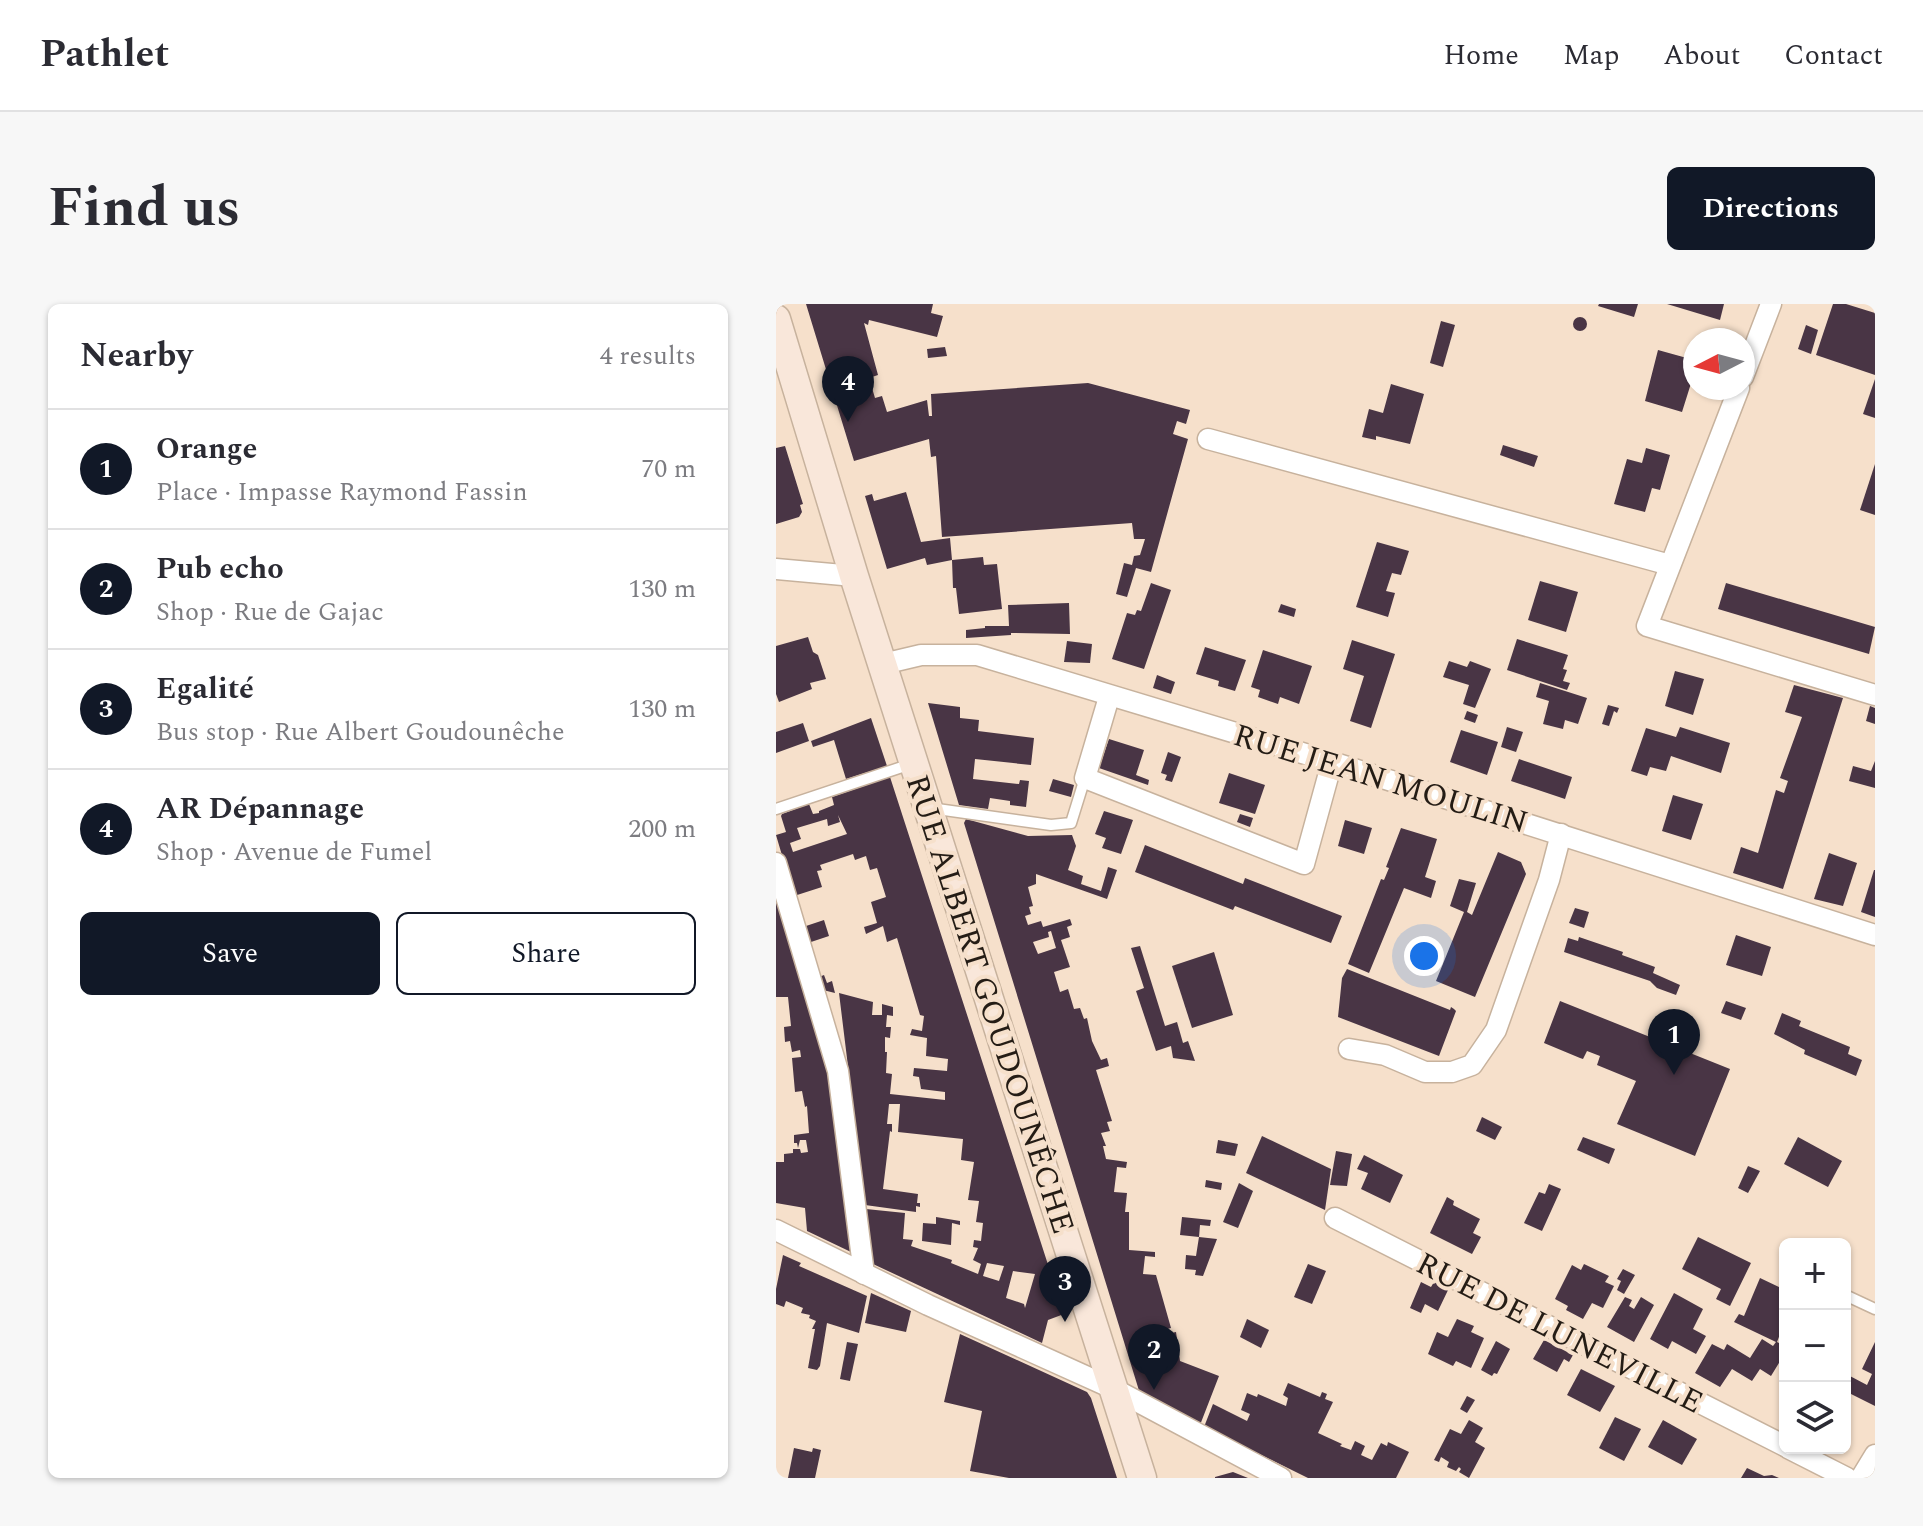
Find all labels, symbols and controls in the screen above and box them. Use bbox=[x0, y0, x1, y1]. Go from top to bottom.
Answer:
text: Pathlet bbox=[40, 26, 169, 84]
text: Home bbox=[1443, 34, 1519, 77]
text: Map bbox=[1563, 34, 1619, 77]
text: About bbox=[1663, 34, 1740, 77]
text: Contact bbox=[1784, 34, 1883, 77]
text: Find us bbox=[48, 166, 241, 251]
button: Directions bbox=[1667, 167, 1875, 250]
north arrow bbox=[1683, 328, 1755, 400]
text: Nearby bbox=[80, 330, 193, 382]
text: 4 results bbox=[600, 336, 696, 376]
pin: 4 bbox=[822, 356, 874, 422]
text: Orange bbox=[156, 426, 257, 472]
text: 1 bbox=[99, 449, 113, 489]
text: 70 m bbox=[641, 449, 696, 489]
text: Place · Impasse Raymond Fassin bbox=[156, 472, 528, 512]
text: Pub echo bbox=[156, 546, 284, 592]
text: 2 bbox=[99, 569, 113, 609]
text: 130 m bbox=[628, 569, 696, 609]
text: Shop · Rue de Gajac bbox=[156, 592, 384, 632]
text: Egalité bbox=[156, 666, 254, 712]
text: 3 bbox=[99, 689, 113, 729]
text: 130 m bbox=[628, 689, 696, 729]
street label: RUE JEAN MOULIN bbox=[1227, 711, 1534, 848]
text: Bus stop · Rue Albert Goudounêche bbox=[156, 712, 565, 752]
street label: RUE ALBERT GOUDOUNÊCHE bbox=[892, 769, 1087, 1240]
text: AR Dépannage bbox=[156, 786, 364, 832]
text: 4 bbox=[99, 809, 113, 849]
text: 200 m bbox=[628, 809, 696, 849]
text: Shop · Avenue de Fumel bbox=[156, 832, 432, 872]
button: Save bbox=[80, 912, 380, 995]
button: Share bbox=[396, 912, 696, 995]
your location bbox=[1404, 936, 1444, 976]
pin: 1 bbox=[1648, 1009, 1700, 1075]
map controls bbox=[1779, 1238, 1851, 1454]
button: + bbox=[1779, 1238, 1851, 1310]
street label: RUE DE LUNEVILLE bbox=[1407, 1240, 1712, 1427]
pin: 3 bbox=[1039, 1256, 1091, 1322]
button: − bbox=[1779, 1310, 1851, 1382]
pin: 2 bbox=[1128, 1324, 1180, 1390]
button: layers bbox=[1779, 1382, 1851, 1454]

